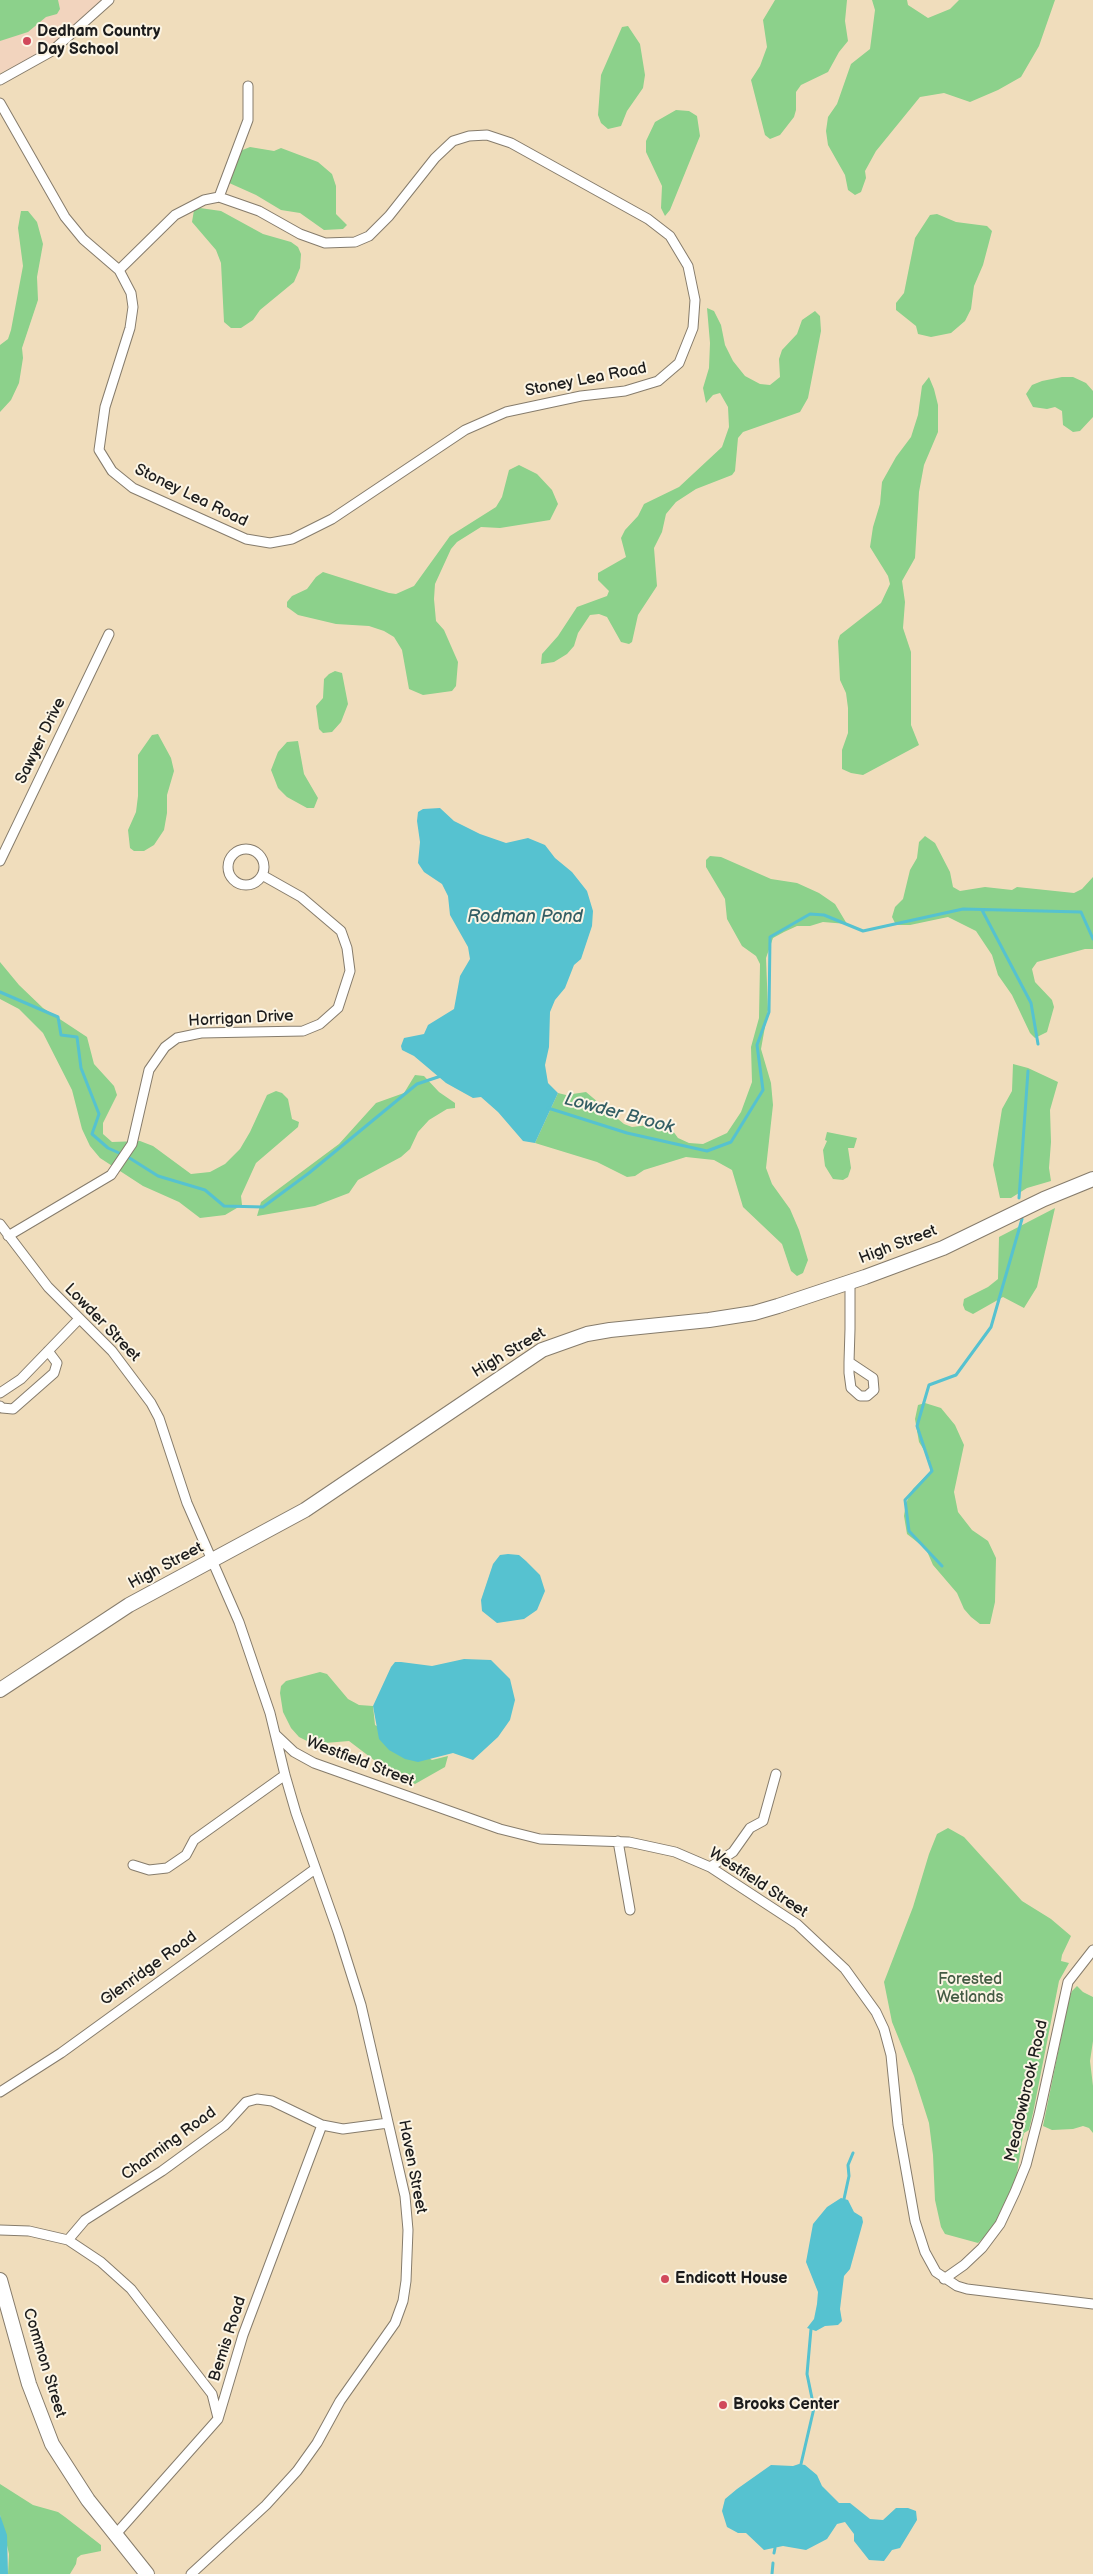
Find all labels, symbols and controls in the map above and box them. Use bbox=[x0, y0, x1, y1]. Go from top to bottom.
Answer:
place label: Dedham Country Day School bbox=[37, 22, 160, 60]
marker: Dedham Country Day School bbox=[21, 35, 33, 47]
street label: Stoney Lea Road bbox=[524, 359, 648, 401]
street label: Stoney Lea Road bbox=[131, 460, 251, 532]
street label: Sawyer Drive bbox=[12, 695, 70, 787]
water label: Rodman Pond bbox=[467, 906, 583, 928]
street label: Horrigan Drive bbox=[188, 1007, 294, 1031]
water label: Lowder Brook bbox=[562, 1089, 676, 1139]
street label: High Street bbox=[856, 1221, 940, 1269]
street label: Lowder Street bbox=[60, 1280, 144, 1366]
street label: High Street bbox=[469, 1324, 549, 1382]
street label: High Street bbox=[125, 1538, 207, 1594]
street label: Westfield Street bbox=[303, 1733, 417, 1791]
street label: Westfield Street bbox=[705, 1844, 811, 1922]
street label: Glenridge Road bbox=[97, 1928, 201, 2010]
park label: Forested Wetlands bbox=[937, 1970, 1003, 2008]
street label: Meadowbrook Road bbox=[1001, 2018, 1053, 2164]
street label: Channing Road bbox=[118, 2103, 220, 2185]
street label: Haven Street bbox=[394, 2119, 430, 2215]
place label: Endicott House bbox=[675, 2269, 787, 2289]
marker: Endicott House bbox=[659, 2273, 671, 2285]
street label: Bemis Road bbox=[205, 2294, 251, 2384]
street label: Common Street bbox=[18, 2306, 70, 2420]
place label: Brooks Center bbox=[733, 2395, 839, 2415]
marker: Brooks Center bbox=[717, 2399, 729, 2411]

